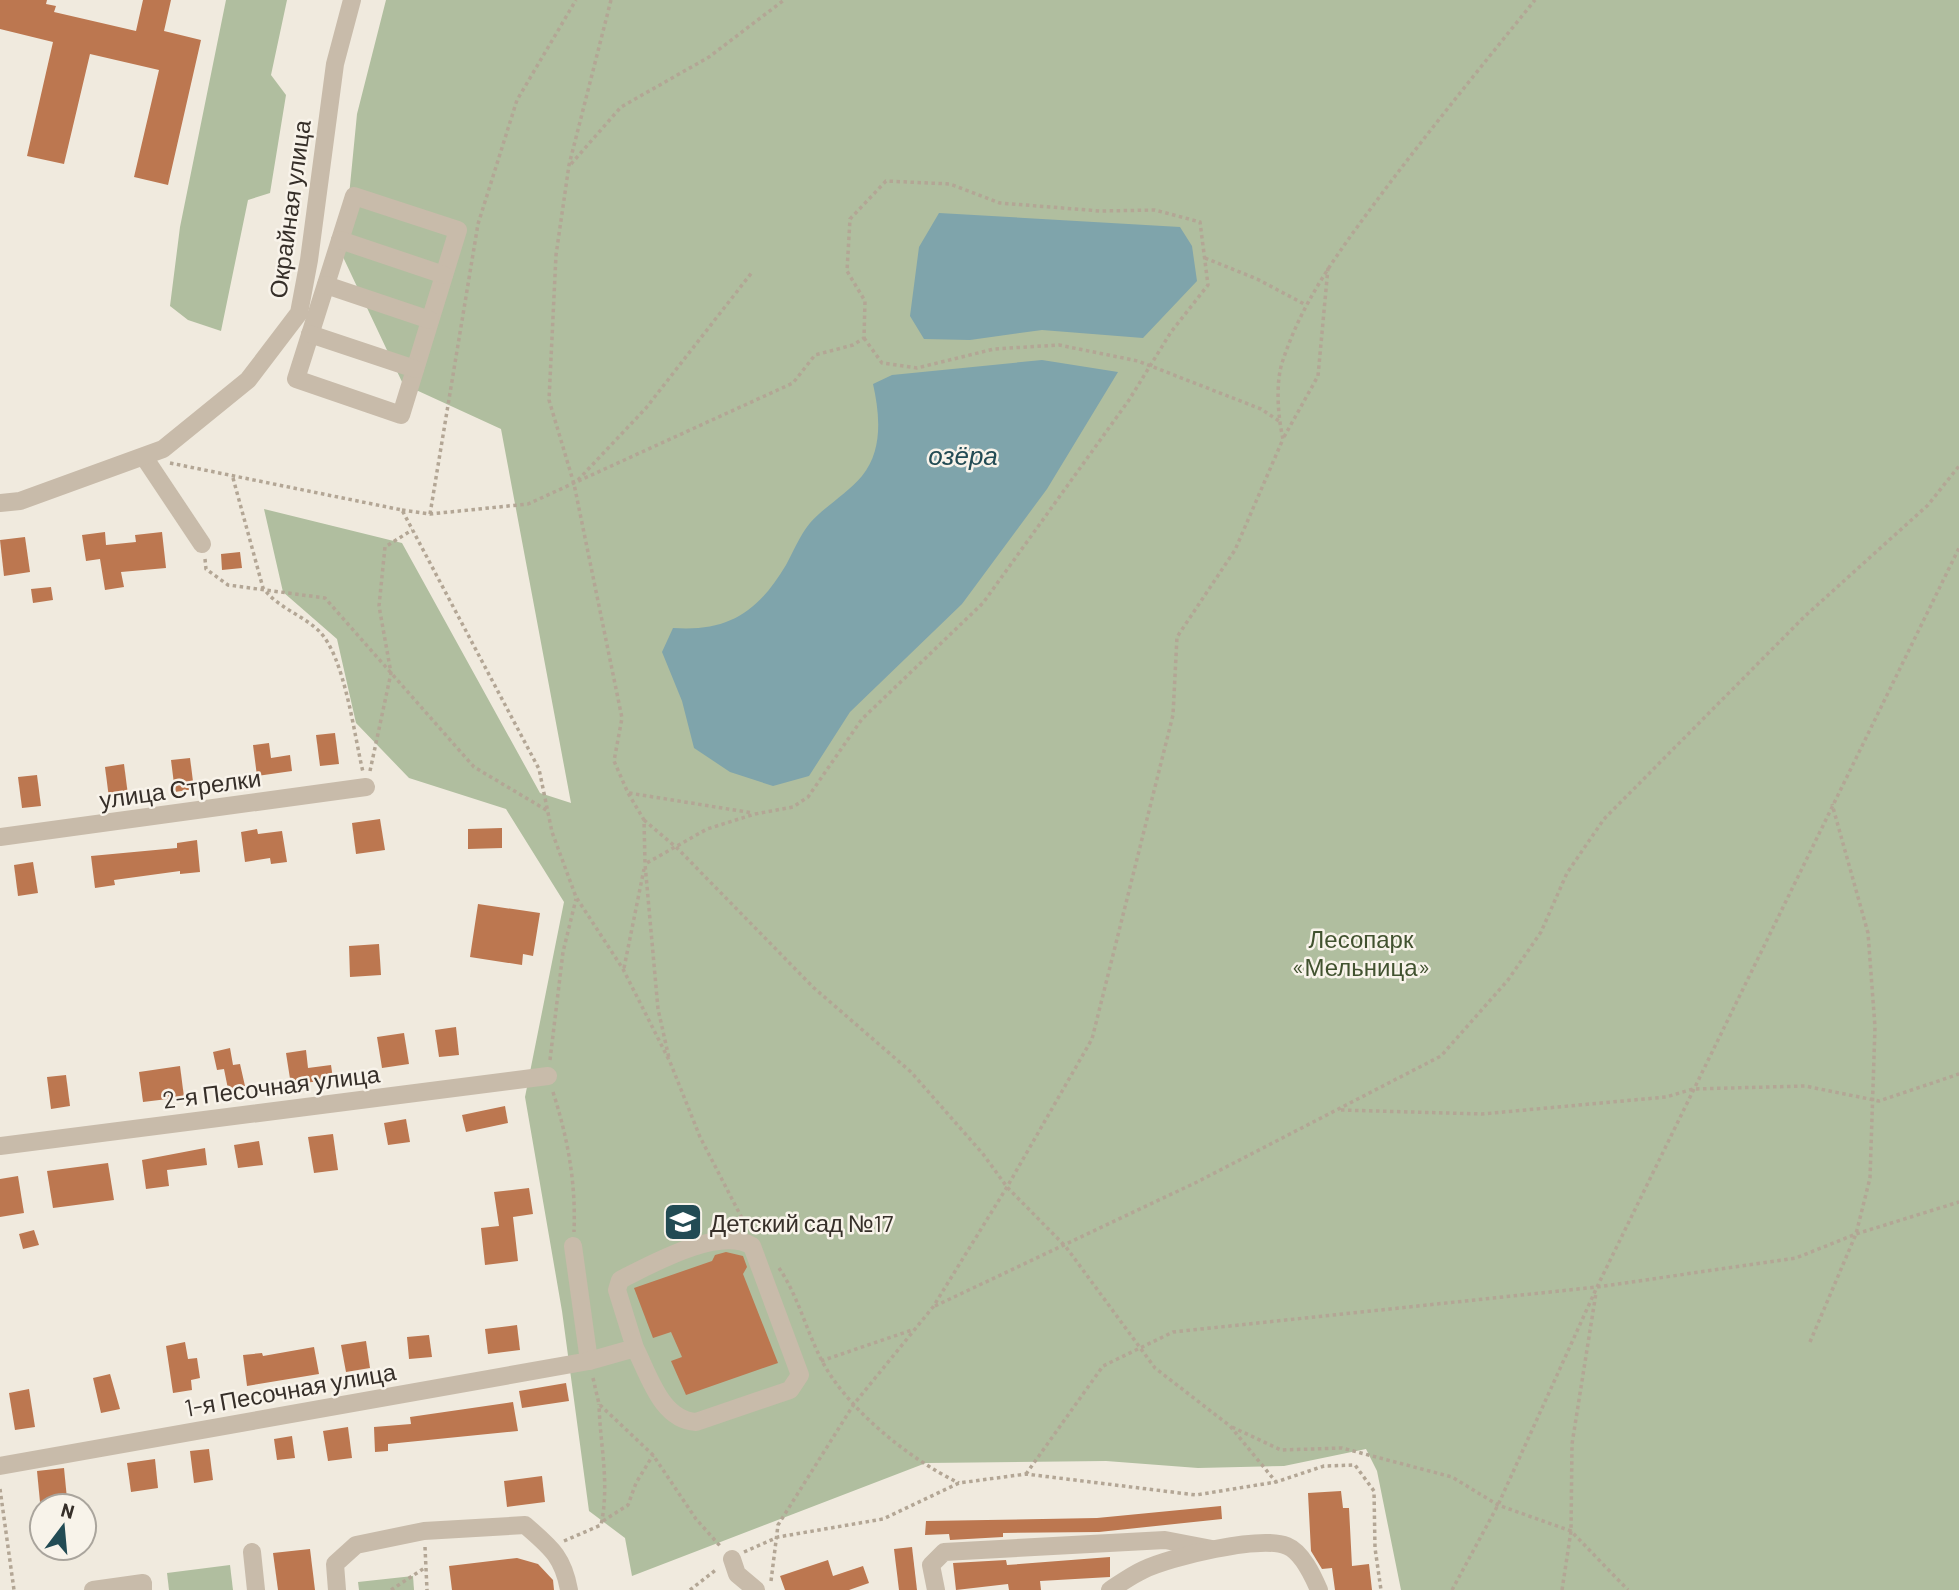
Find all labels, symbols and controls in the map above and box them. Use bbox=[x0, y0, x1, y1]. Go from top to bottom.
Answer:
street label: Окрайная улица bbox=[262, 117, 316, 300]
water label: озёра bbox=[928, 439, 998, 470]
street label: улица Стрелки bbox=[97, 762, 263, 814]
park label: Лесопарк «Мельница» bbox=[1292, 924, 1431, 981]
street label: 2-я Песочная улица bbox=[161, 1058, 382, 1114]
school or university icon: Детский сад №17 bbox=[662, 1201, 704, 1243]
place label: Детский сад №17 bbox=[710, 1208, 893, 1237]
street label: 1-я Песочная улица bbox=[182, 1356, 399, 1422]
north arrow bbox=[28, 1492, 98, 1562]
text: N bbox=[59, 1497, 77, 1523]

